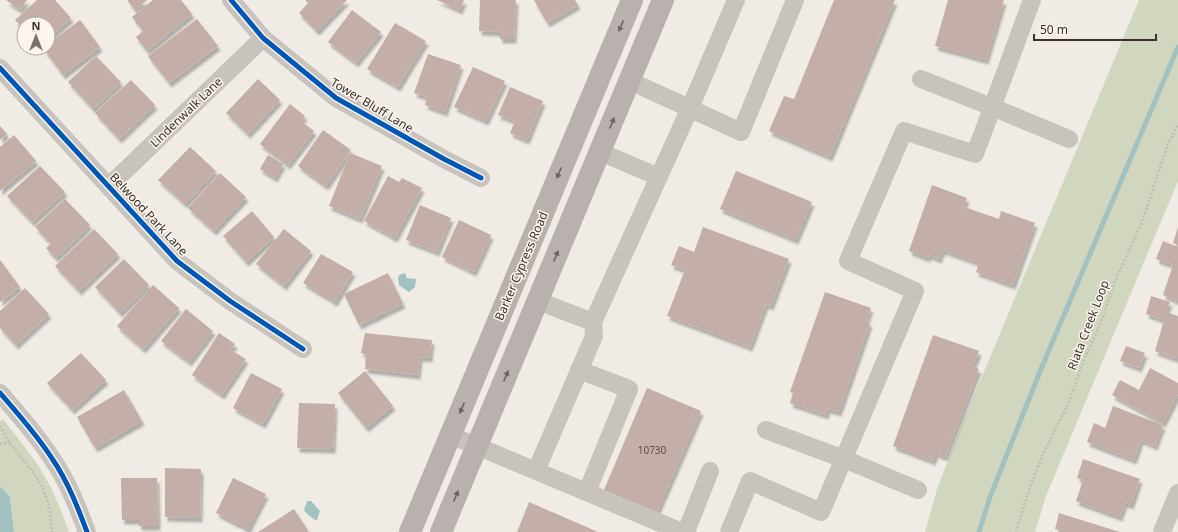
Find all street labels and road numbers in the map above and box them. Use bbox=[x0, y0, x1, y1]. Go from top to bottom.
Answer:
street label: Lindenwalk Lane bbox=[146, 73, 226, 151]
street label: Tower Bluff Lane bbox=[327, 73, 417, 137]
street label: Belwood Park Lane bbox=[106, 169, 192, 259]
street label: Barker Cypress Road bbox=[490, 209, 552, 323]
street label: Riata Creek Loop bbox=[1063, 278, 1113, 372]

